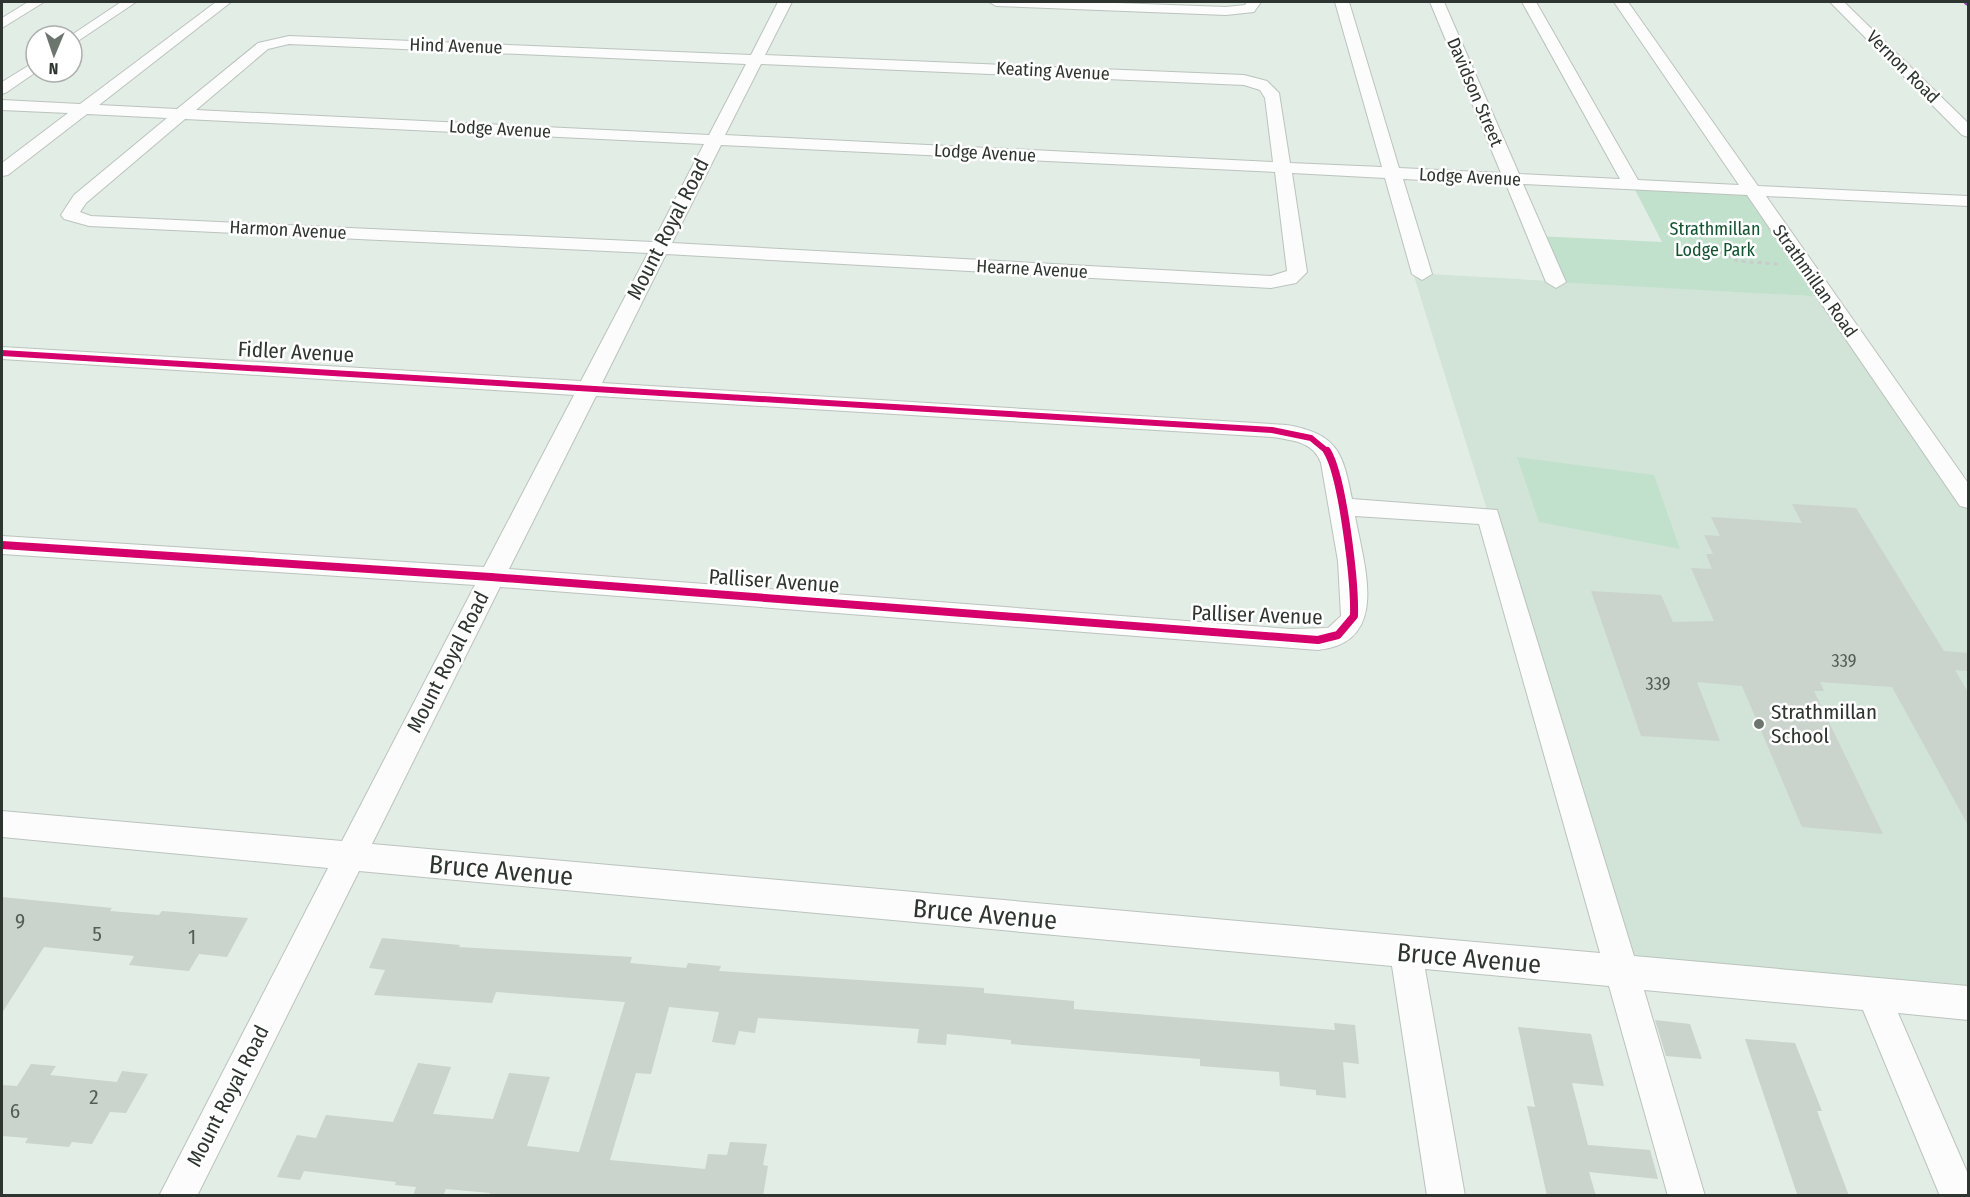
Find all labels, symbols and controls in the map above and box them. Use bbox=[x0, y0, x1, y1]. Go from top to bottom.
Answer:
north arrow bbox=[24, 24, 84, 84]
street label: Vernon Road bbox=[1862, 26, 1944, 108]
street label: Hind Avenue bbox=[409, 33, 503, 59]
street label: Davidson Street bbox=[1442, 34, 1508, 150]
street label: Keating Avenue bbox=[996, 57, 1110, 85]
text: N bbox=[48, 59, 59, 78]
street label: Lodge Avenue bbox=[448, 115, 552, 143]
street label: Lodge Avenue bbox=[933, 139, 1037, 167]
street label: Mount Royal Road bbox=[621, 154, 715, 304]
street label: Lodge Avenue bbox=[1418, 163, 1522, 191]
street label: Harmon Avenue bbox=[229, 216, 347, 244]
park label: Strathmillan Lodge Park bbox=[1670, 218, 1760, 261]
street label: Strathmillan Road bbox=[1768, 220, 1862, 342]
street label: Hearne Avenue bbox=[976, 255, 1088, 283]
street label: Fidler Avenue bbox=[237, 336, 355, 368]
street label: Palliser Avenue bbox=[708, 563, 840, 599]
street label: Mount Royal Road bbox=[401, 587, 495, 737]
street label: Palliser Avenue bbox=[1191, 600, 1323, 630]
house number: 339 bbox=[1832, 650, 1856, 672]
house number: 339 bbox=[1646, 673, 1670, 695]
place label: Strathmillan School bbox=[1771, 699, 1877, 749]
marker: Strathmillan School bbox=[1752, 717, 1766, 731]
street label: Bruce Avenue bbox=[428, 849, 574, 892]
street label: Bruce Avenue bbox=[912, 893, 1058, 936]
house number: 9 bbox=[15, 908, 25, 934]
house number: 5 bbox=[92, 921, 102, 947]
house number: 1 bbox=[188, 924, 196, 950]
street label: Bruce Avenue bbox=[1396, 937, 1542, 980]
street label: Mount Royal Road bbox=[181, 1021, 275, 1171]
house number: 2 bbox=[89, 1084, 99, 1110]
house number: 6 bbox=[10, 1098, 20, 1124]

